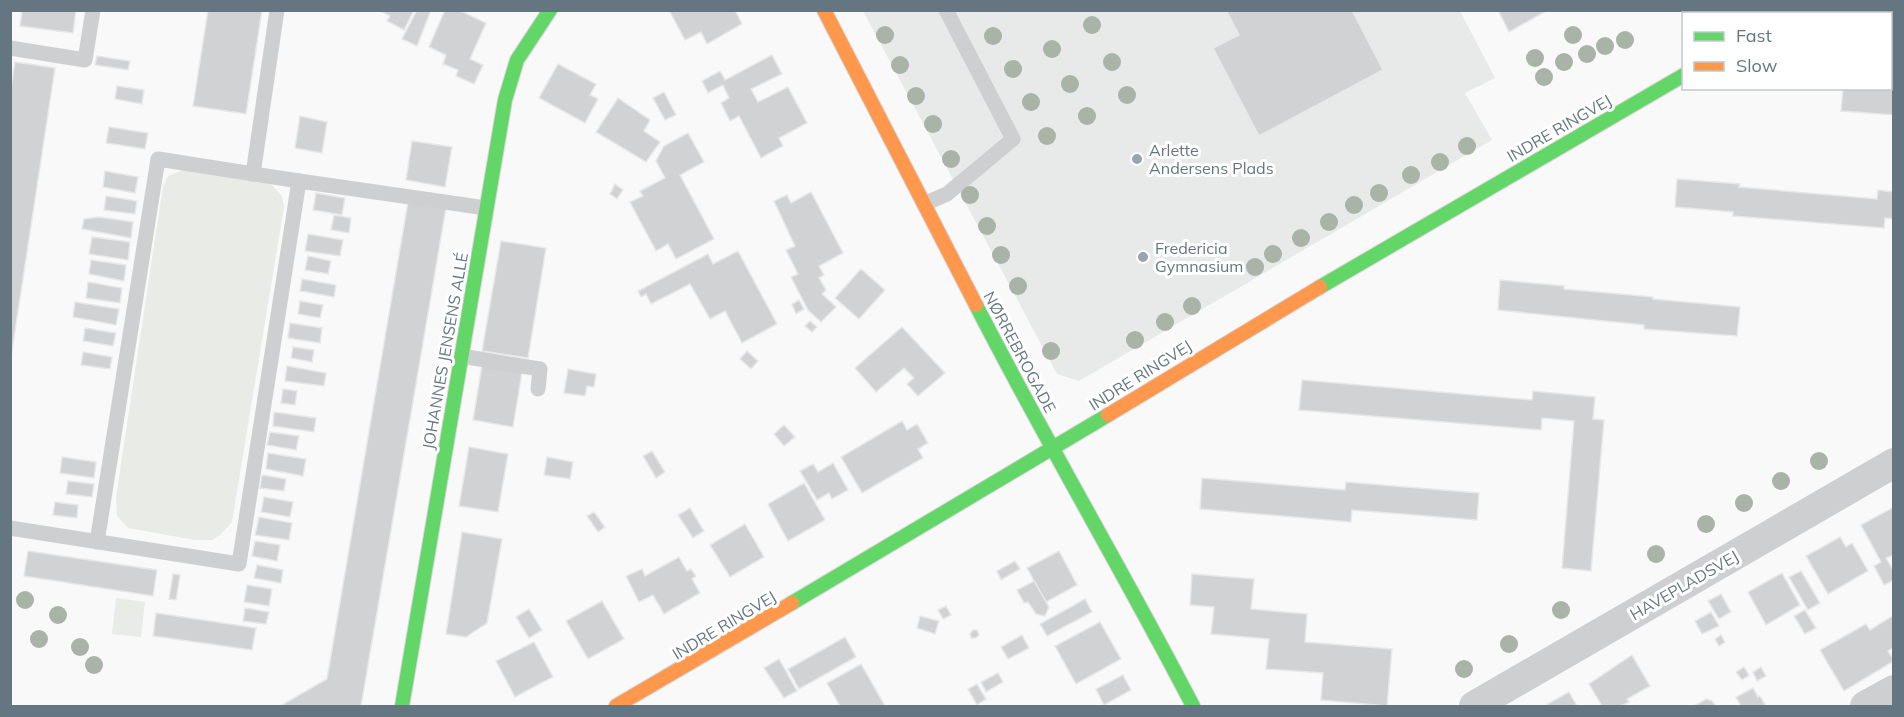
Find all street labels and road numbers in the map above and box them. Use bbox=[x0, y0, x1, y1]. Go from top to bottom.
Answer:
street label: INDRE RINGVEJ bbox=[1503, 90, 1615, 166]
street label: JOHANNES JENSENS ALLÉ bbox=[418, 251, 472, 451]
street label: NØRREBROGADE bbox=[980, 288, 1060, 416]
street label: INDRE RINGVEJ bbox=[1085, 335, 1195, 415]
street label: HAVEPLADSVEJ bbox=[1626, 546, 1742, 624]
street label: INDRE RINGVEJ bbox=[669, 586, 779, 664]

